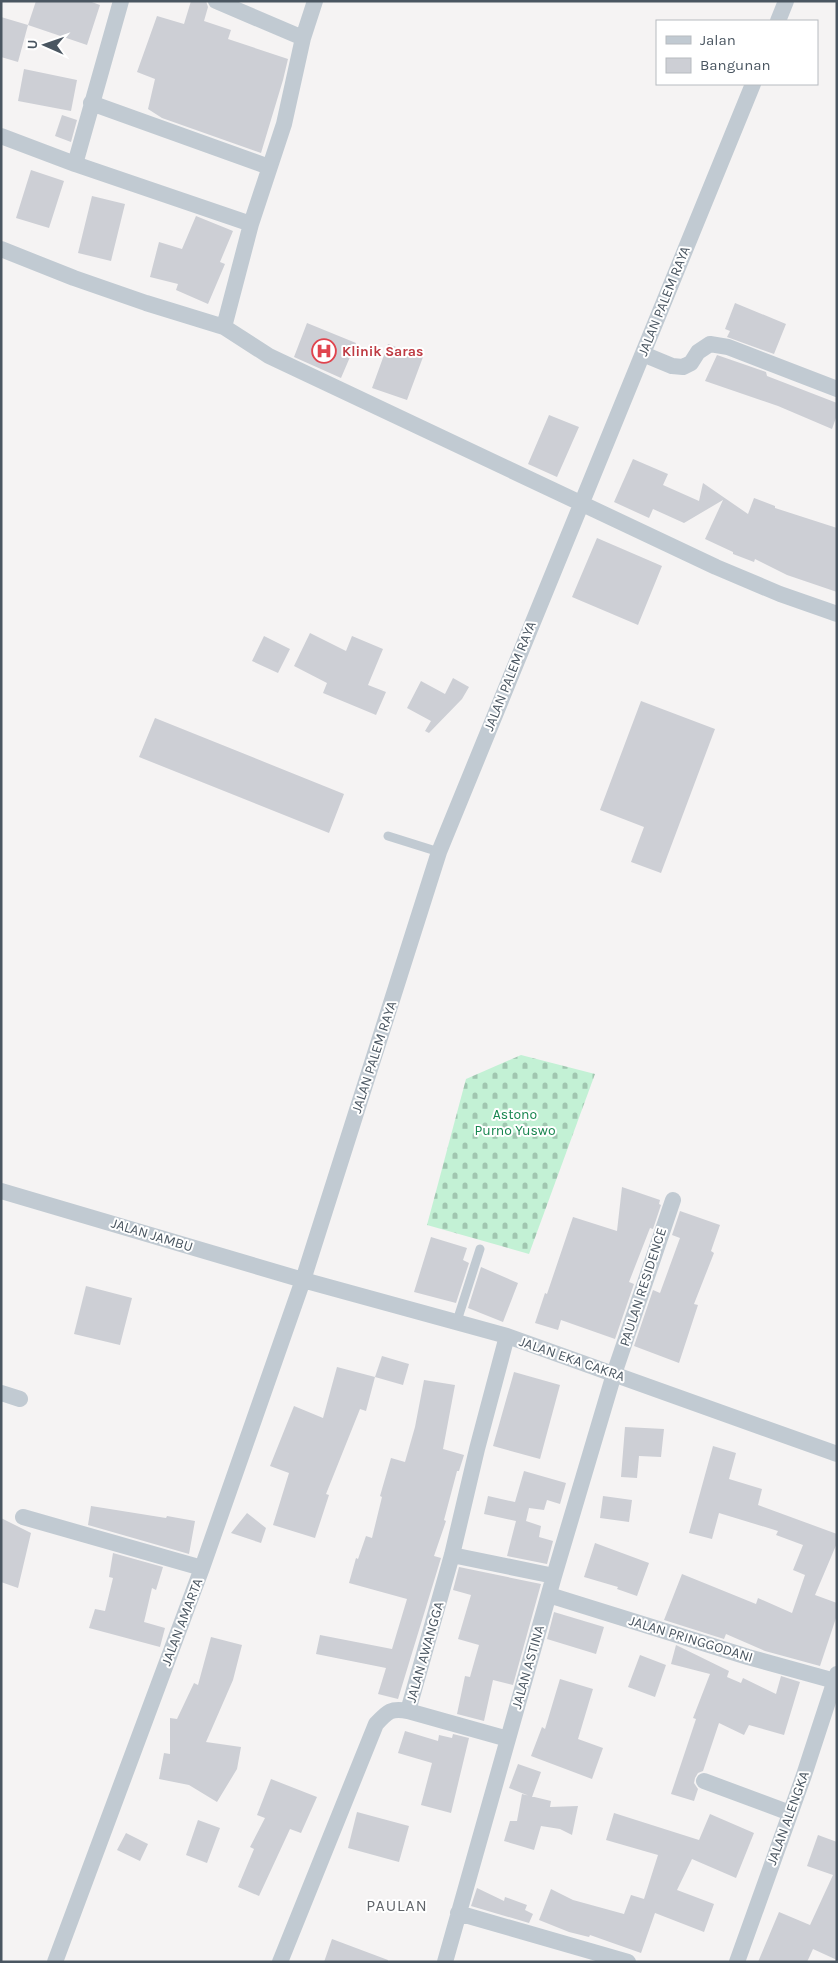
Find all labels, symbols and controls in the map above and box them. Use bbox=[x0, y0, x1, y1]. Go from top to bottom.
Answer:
north arrow bbox=[20, 20, 70, 70]
legend bbox=[656, 20, 818, 85]
text: Jalan bbox=[700, 31, 736, 49]
text: U bbox=[24, 39, 41, 50]
text: Bangunan bbox=[700, 56, 771, 74]
street label: JALAN PALEM RAYA bbox=[634, 244, 694, 358]
hospital icon: Klinik Saras bbox=[311, 338, 337, 364]
place label: Klinik Saras bbox=[342, 343, 423, 360]
street label: JALAN PALEM RAYA bbox=[480, 619, 540, 733]
street label: JALAN PALEM RAYA bbox=[348, 999, 400, 1115]
park label: Astono Purno Yuswo bbox=[474, 1106, 556, 1139]
street label: JALAN JAMBU bbox=[109, 1215, 195, 1255]
street label: PAULAN RESIDENCE bbox=[616, 1225, 670, 1349]
street label: JALAN EKA CAKRA bbox=[517, 1333, 627, 1385]
street label: JALAN AMARTA bbox=[158, 1576, 206, 1668]
street label: JALAN AWANGGA bbox=[402, 1599, 448, 1705]
street label: JALAN PRINGGODANI bbox=[627, 1612, 755, 1666]
street label: JALAN ASTINA bbox=[508, 1623, 548, 1711]
street label: JALAN ALENGKA bbox=[763, 1769, 813, 1867]
district label: PAULAN bbox=[366, 1896, 428, 1915]

